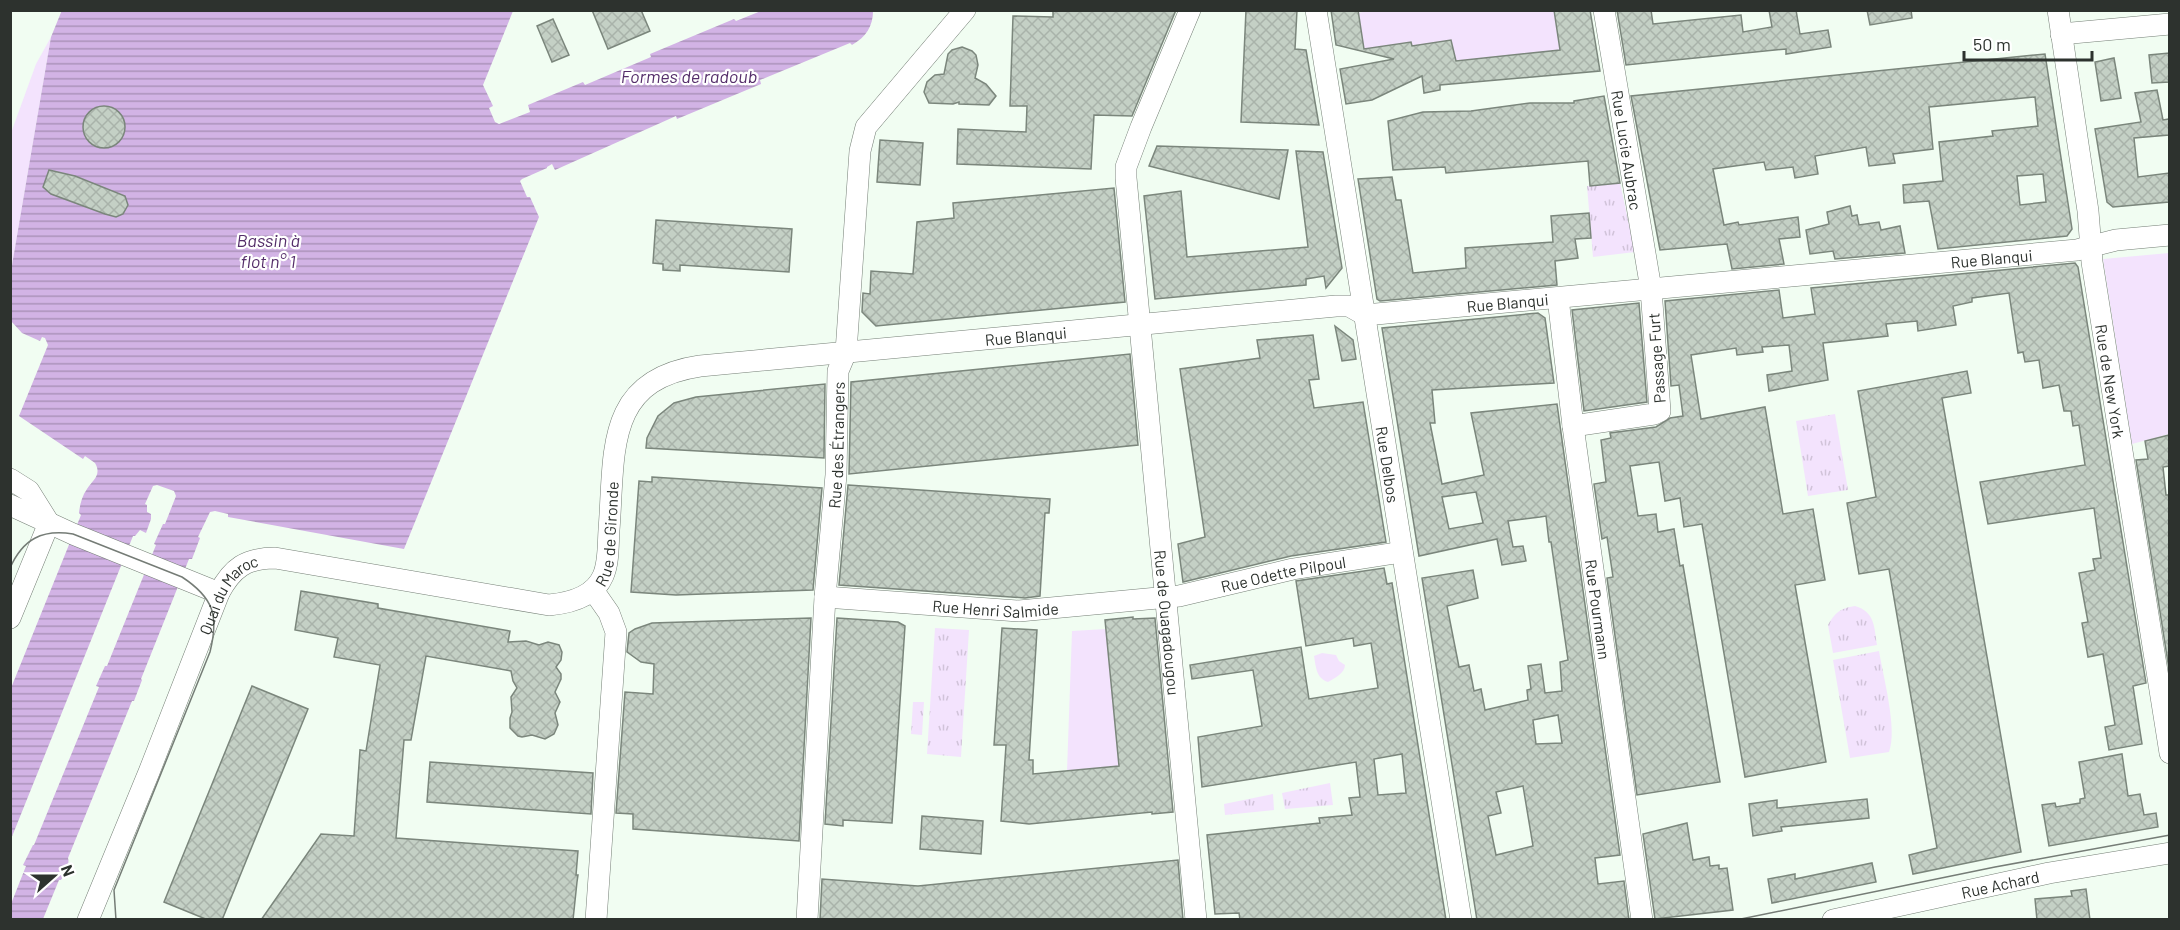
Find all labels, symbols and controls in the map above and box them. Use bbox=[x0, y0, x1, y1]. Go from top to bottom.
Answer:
scale bar bbox=[1964, 24, 2092, 62]
text: 50 m bbox=[1973, 33, 2011, 55]
water label: Formes de radoub bbox=[621, 65, 757, 87]
street label: Rue Lucie Aubrac bbox=[1608, 89, 1646, 211]
water label: Bassin à flot n° 1 bbox=[237, 229, 300, 272]
street label: Rue Blanqui bbox=[1950, 245, 2033, 271]
street label: Rue Blanqui bbox=[1466, 289, 1549, 315]
street label: Passage Furt bbox=[1643, 312, 1669, 404]
street label: Rue Blanqui bbox=[984, 322, 1068, 349]
street label: Rue de New York bbox=[2093, 323, 2129, 439]
street label: Rue des Étrangers bbox=[824, 381, 847, 509]
street label: Rue Delbos bbox=[1373, 425, 1404, 504]
street label: Rue de Gironde bbox=[590, 481, 621, 589]
street label: Rue de Ouagadougou bbox=[1152, 549, 1184, 696]
street label: Quai du Maroc bbox=[194, 550, 260, 637]
street label: Rue Odette Pilpoul bbox=[1219, 551, 1347, 595]
street label: Rue Pourmann bbox=[1582, 558, 1615, 661]
street label: Rue Henri Salmide bbox=[932, 595, 1060, 621]
north arrow bbox=[24, 846, 84, 906]
text: N bbox=[58, 862, 79, 879]
street label: Rue Achard bbox=[1959, 866, 2041, 901]

